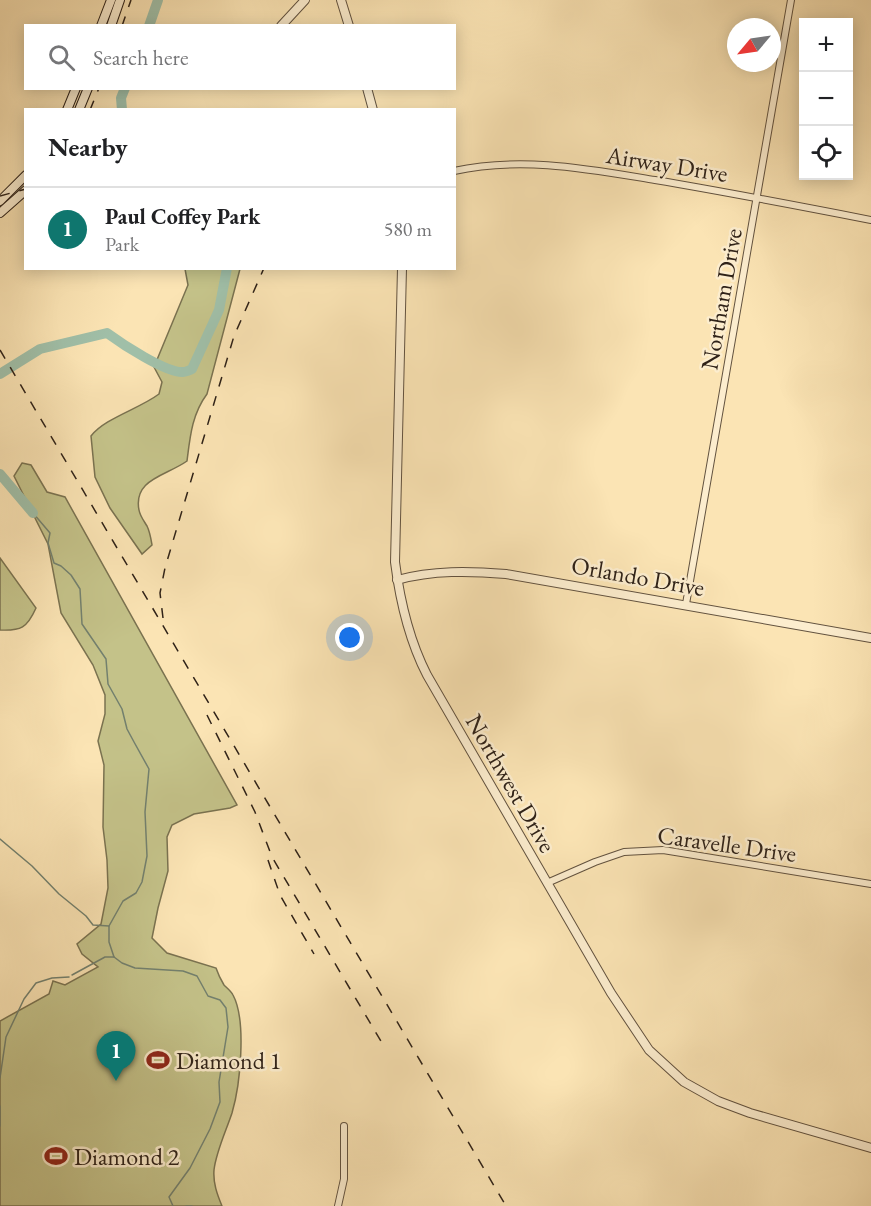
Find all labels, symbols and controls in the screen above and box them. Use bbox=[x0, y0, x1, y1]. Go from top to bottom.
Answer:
north arrow bbox=[727, 18, 781, 72]
map controls bbox=[799, 18, 853, 180]
button: + bbox=[799, 18, 853, 72]
search box bbox=[24, 24, 456, 90]
icon: search bbox=[45, 41, 78, 74]
text: Search here bbox=[93, 43, 188, 72]
button: − bbox=[799, 72, 853, 126]
button: locate bbox=[799, 126, 853, 180]
text: Nearby bbox=[48, 130, 128, 164]
street label: Airway Drive bbox=[603, 139, 730, 189]
text: Paul Coffey Park bbox=[105, 202, 260, 231]
text: 1 bbox=[62, 216, 73, 242]
text: 580 m bbox=[384, 216, 432, 242]
street label: Northam Drive bbox=[693, 226, 749, 372]
text: Park bbox=[105, 231, 139, 257]
street label: Orlando Drive bbox=[569, 549, 707, 603]
your location bbox=[335, 623, 364, 652]
street label: Northwest Drive bbox=[459, 708, 563, 858]
street label: Caravelle Drive bbox=[656, 819, 798, 869]
pin: 1 bbox=[96, 1032, 136, 1081]
place label: Diamond 1 bbox=[176, 1045, 281, 1076]
sports icon: Diamond 1 bbox=[145, 1047, 171, 1073]
place label: Diamond 2 bbox=[74, 1141, 180, 1172]
sports icon: Diamond 2 bbox=[43, 1143, 69, 1169]

